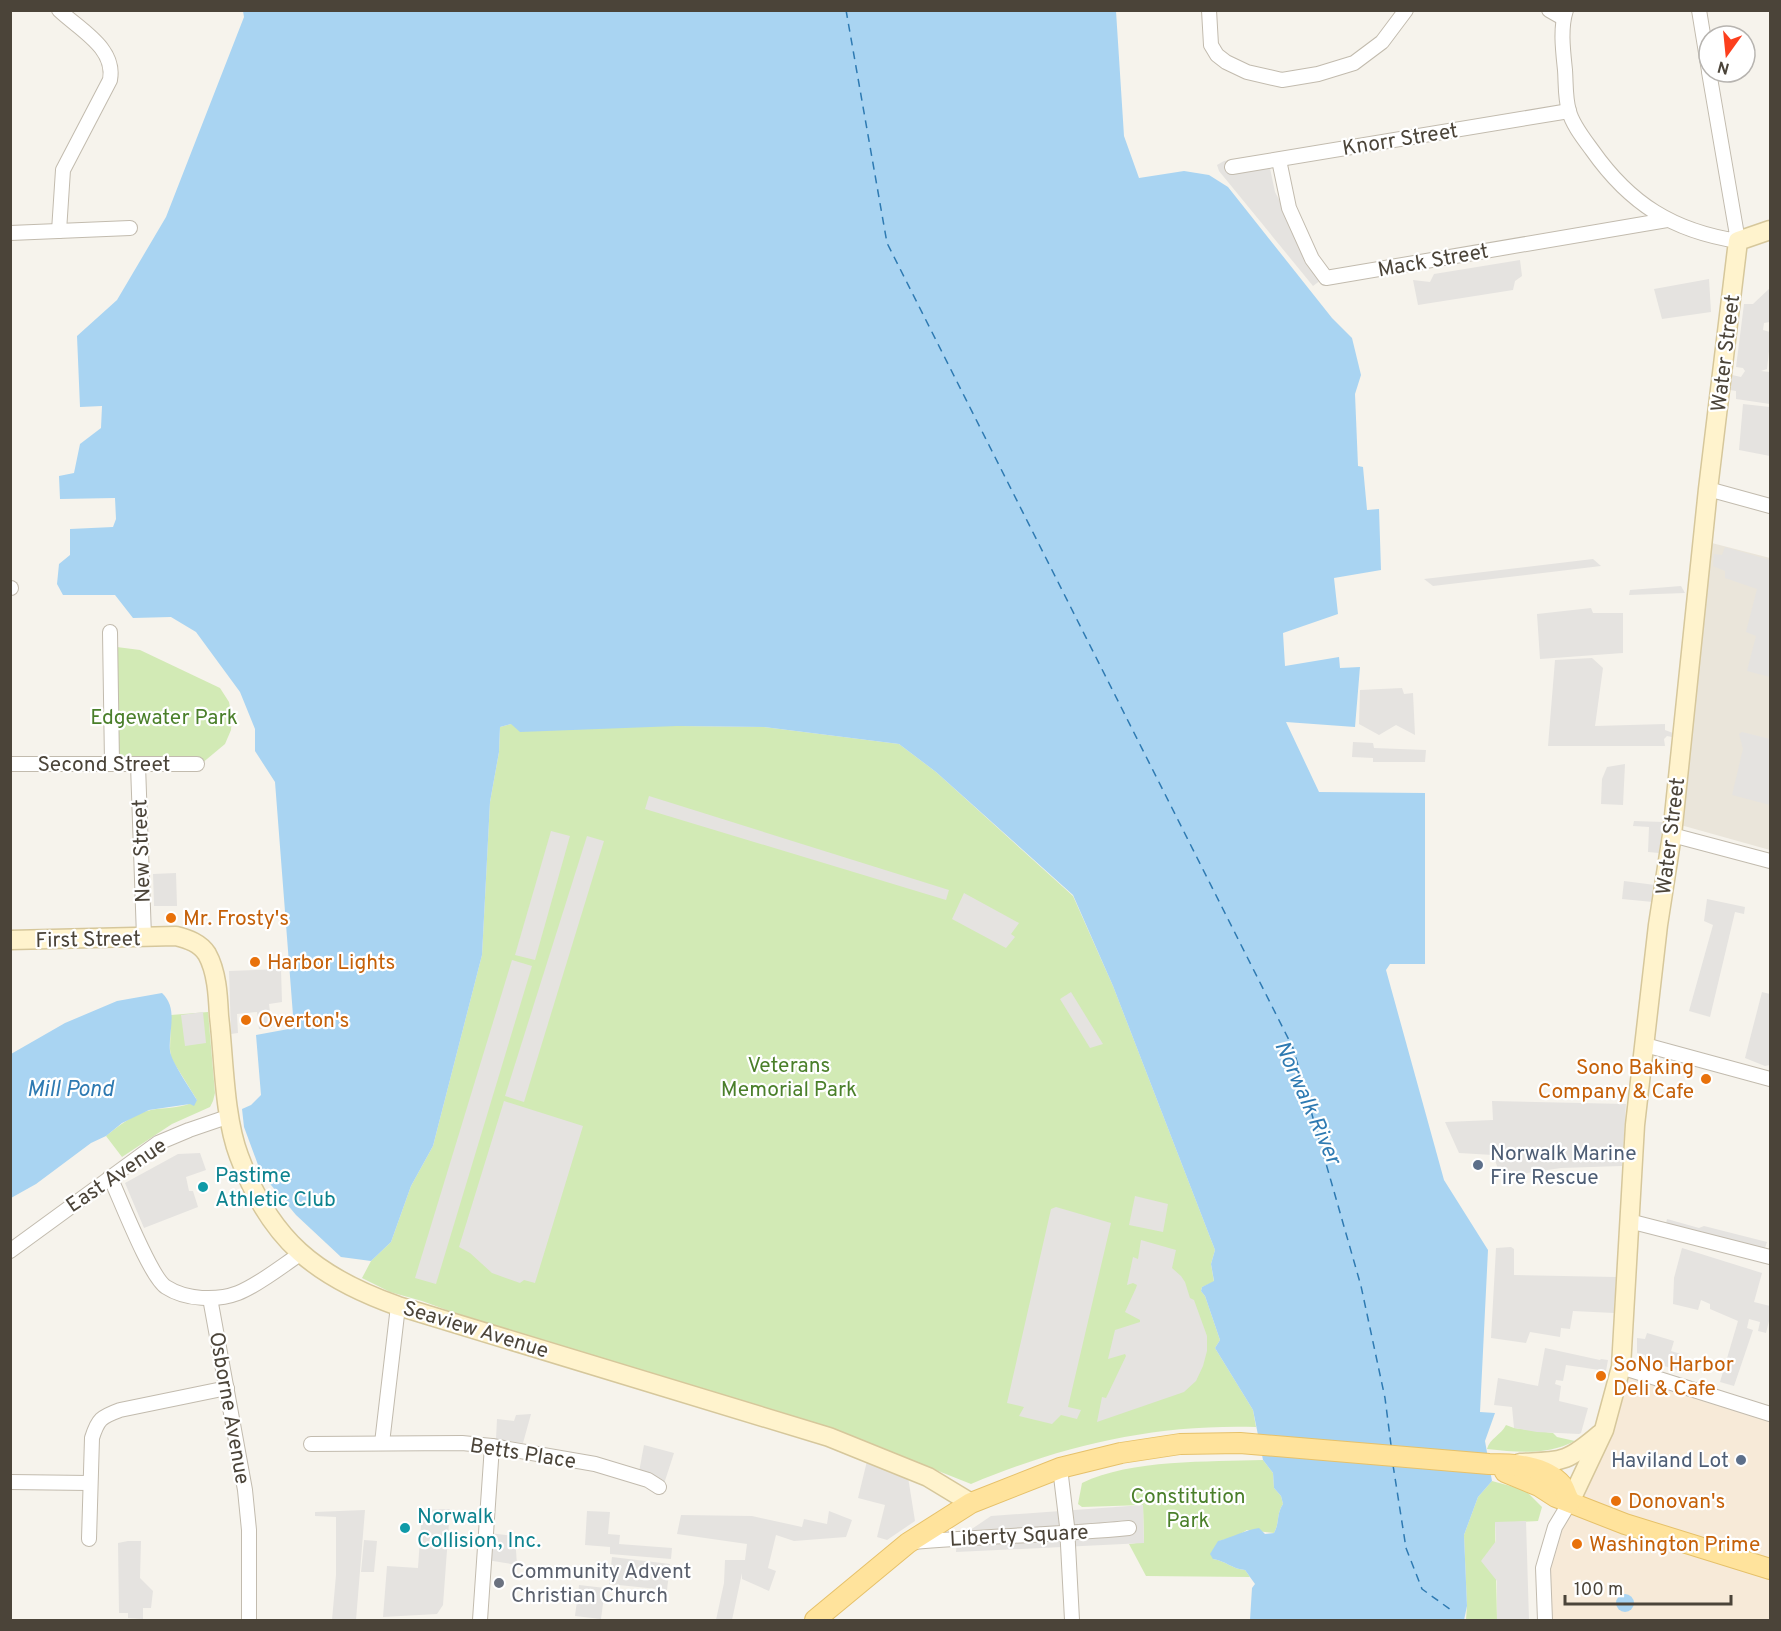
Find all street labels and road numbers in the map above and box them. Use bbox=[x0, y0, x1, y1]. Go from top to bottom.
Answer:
street label: Knorr Street bbox=[1341, 118, 1460, 163]
street label: Mack Street bbox=[1376, 238, 1491, 284]
street label: Water Street bbox=[1706, 293, 1747, 413]
street label: Second Street bbox=[38, 752, 170, 779]
street label: Water Street bbox=[1651, 776, 1692, 896]
street label: New Street bbox=[127, 799, 158, 903]
street label: First Street bbox=[35, 926, 141, 955]
street label: East Avenue bbox=[61, 1133, 172, 1220]
street label: Seaview Avenue bbox=[399, 1295, 552, 1365]
street label: Osborne Avenue bbox=[202, 1330, 255, 1487]
street label: Betts Place bbox=[468, 1433, 578, 1476]
street label: Liberty Square bbox=[949, 1519, 1089, 1554]

